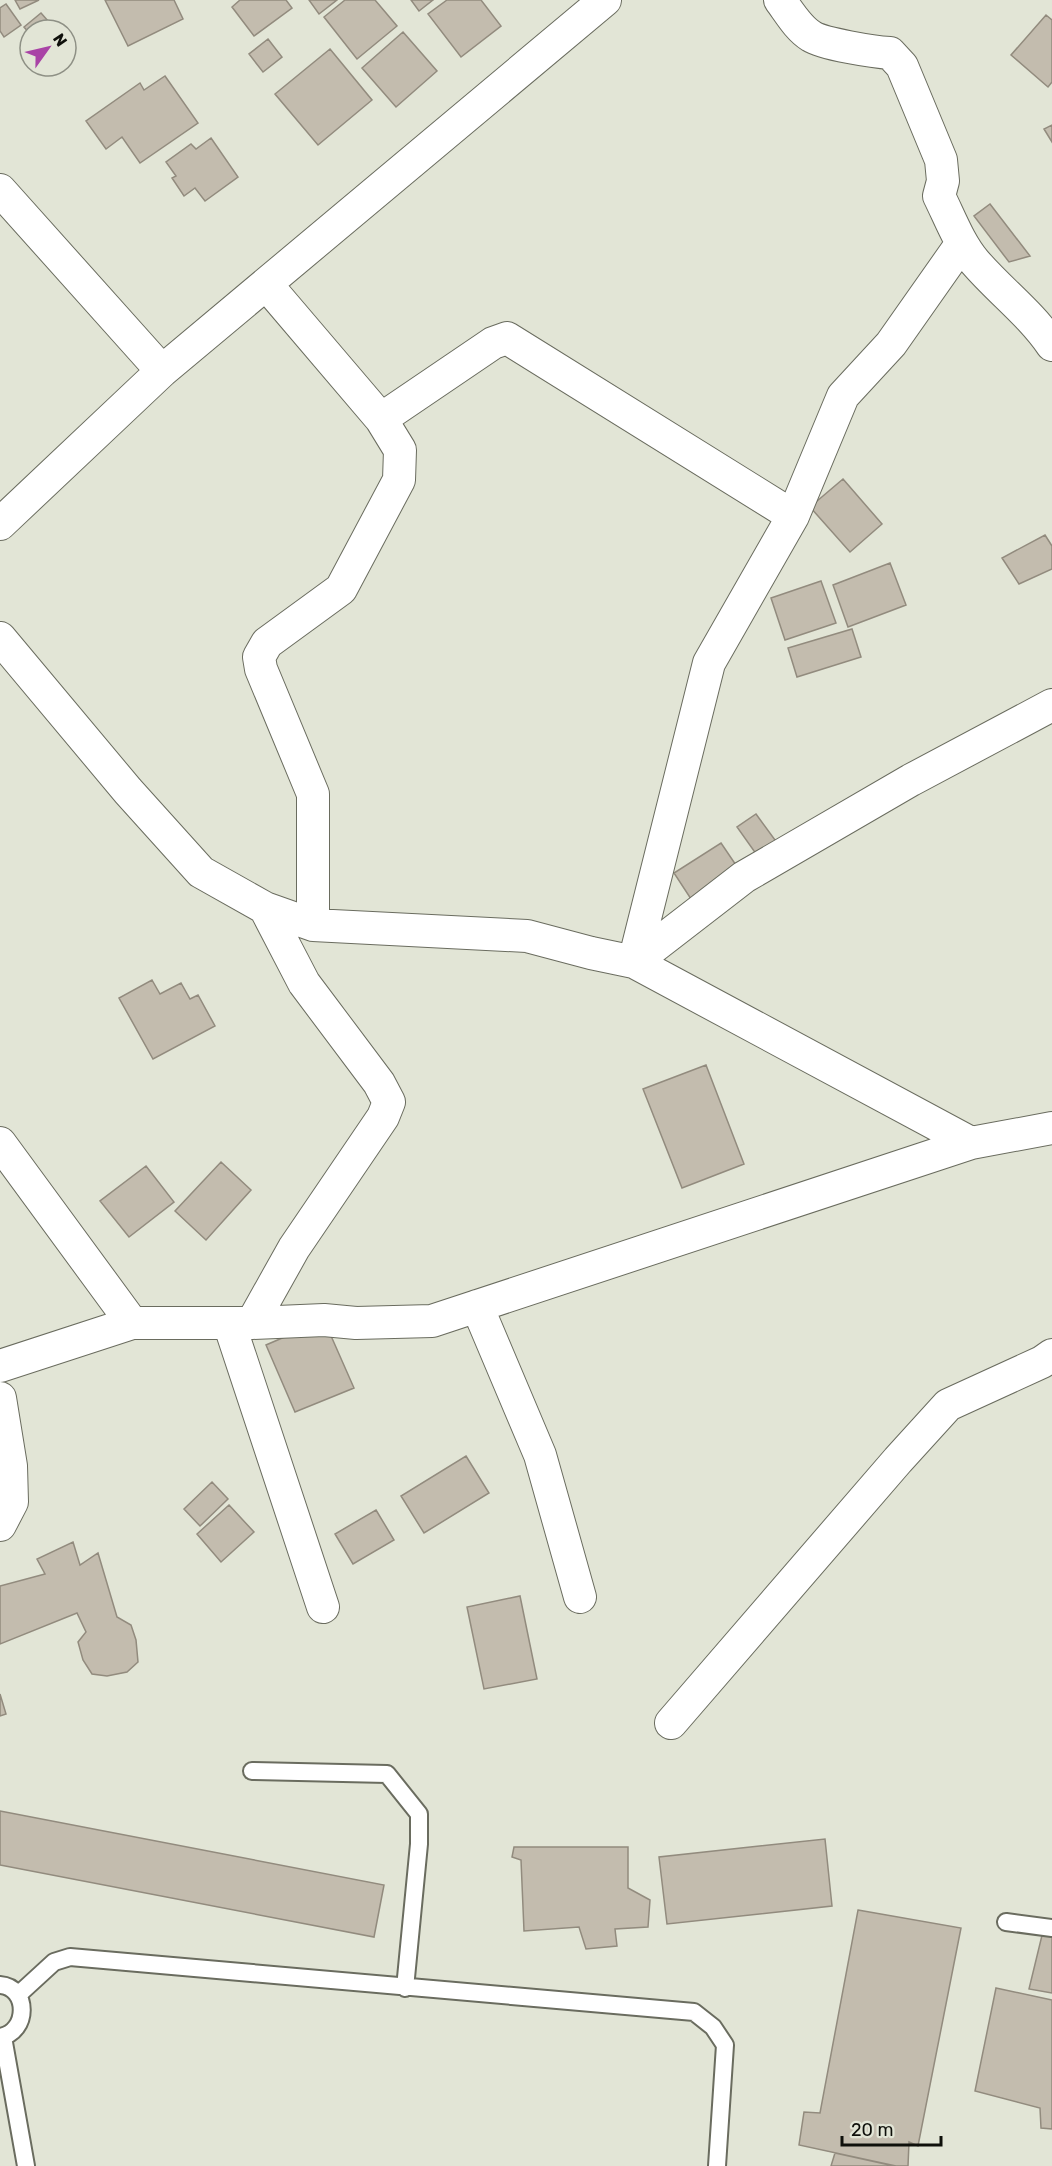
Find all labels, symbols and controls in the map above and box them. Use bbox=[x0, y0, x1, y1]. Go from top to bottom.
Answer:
north arrow bbox=[18, 18, 78, 78]
text: N bbox=[49, 30, 71, 50]
scale bar bbox=[842, 2109, 941, 2147]
text: 20 m bbox=[851, 2119, 893, 2141]

